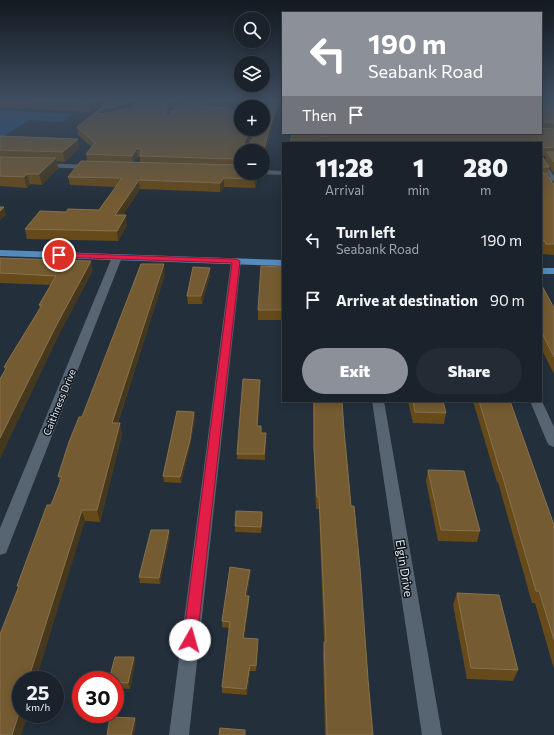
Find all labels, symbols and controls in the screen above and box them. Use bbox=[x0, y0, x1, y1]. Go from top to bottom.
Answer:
map controls bbox=[234, 12, 270, 180]
button: search bbox=[234, 12, 270, 48]
text: 190 m bbox=[368, 26, 446, 60]
icon: left bbox=[302, 28, 354, 80]
button: layers bbox=[234, 56, 270, 92]
text: Seabank Road bbox=[368, 60, 483, 82]
button: + bbox=[234, 100, 270, 136]
icon: arrive bbox=[345, 104, 367, 126]
text: Then bbox=[302, 106, 337, 124]
button: − bbox=[234, 144, 270, 180]
text: 11:28 bbox=[316, 153, 374, 182]
text: 1 bbox=[413, 153, 424, 182]
text: 280 bbox=[463, 153, 508, 182]
text: Arrival bbox=[325, 182, 364, 198]
text: min bbox=[407, 182, 430, 198]
text: m bbox=[480, 182, 491, 198]
text: Turn left bbox=[336, 223, 395, 241]
icon: left bbox=[302, 229, 324, 251]
text: 190 m bbox=[481, 231, 522, 249]
pin bbox=[42, 238, 76, 272]
text: Seabank Road bbox=[336, 241, 419, 257]
icon: arrive bbox=[48, 244, 70, 266]
icon: arrive bbox=[302, 289, 324, 311]
text: Arrive at destination bbox=[336, 291, 478, 309]
text: 90 m bbox=[490, 291, 525, 309]
button: Exit bbox=[302, 348, 408, 394]
button: Share bbox=[416, 348, 522, 394]
street label: Caithness Drive bbox=[40, 367, 78, 437]
street label: Elgin Drive bbox=[394, 538, 416, 598]
position arrow bbox=[169, 619, 211, 661]
speed limit sign: 30 bbox=[72, 671, 124, 723]
text: 25 bbox=[26, 680, 50, 704]
text: km/h bbox=[26, 701, 50, 713]

